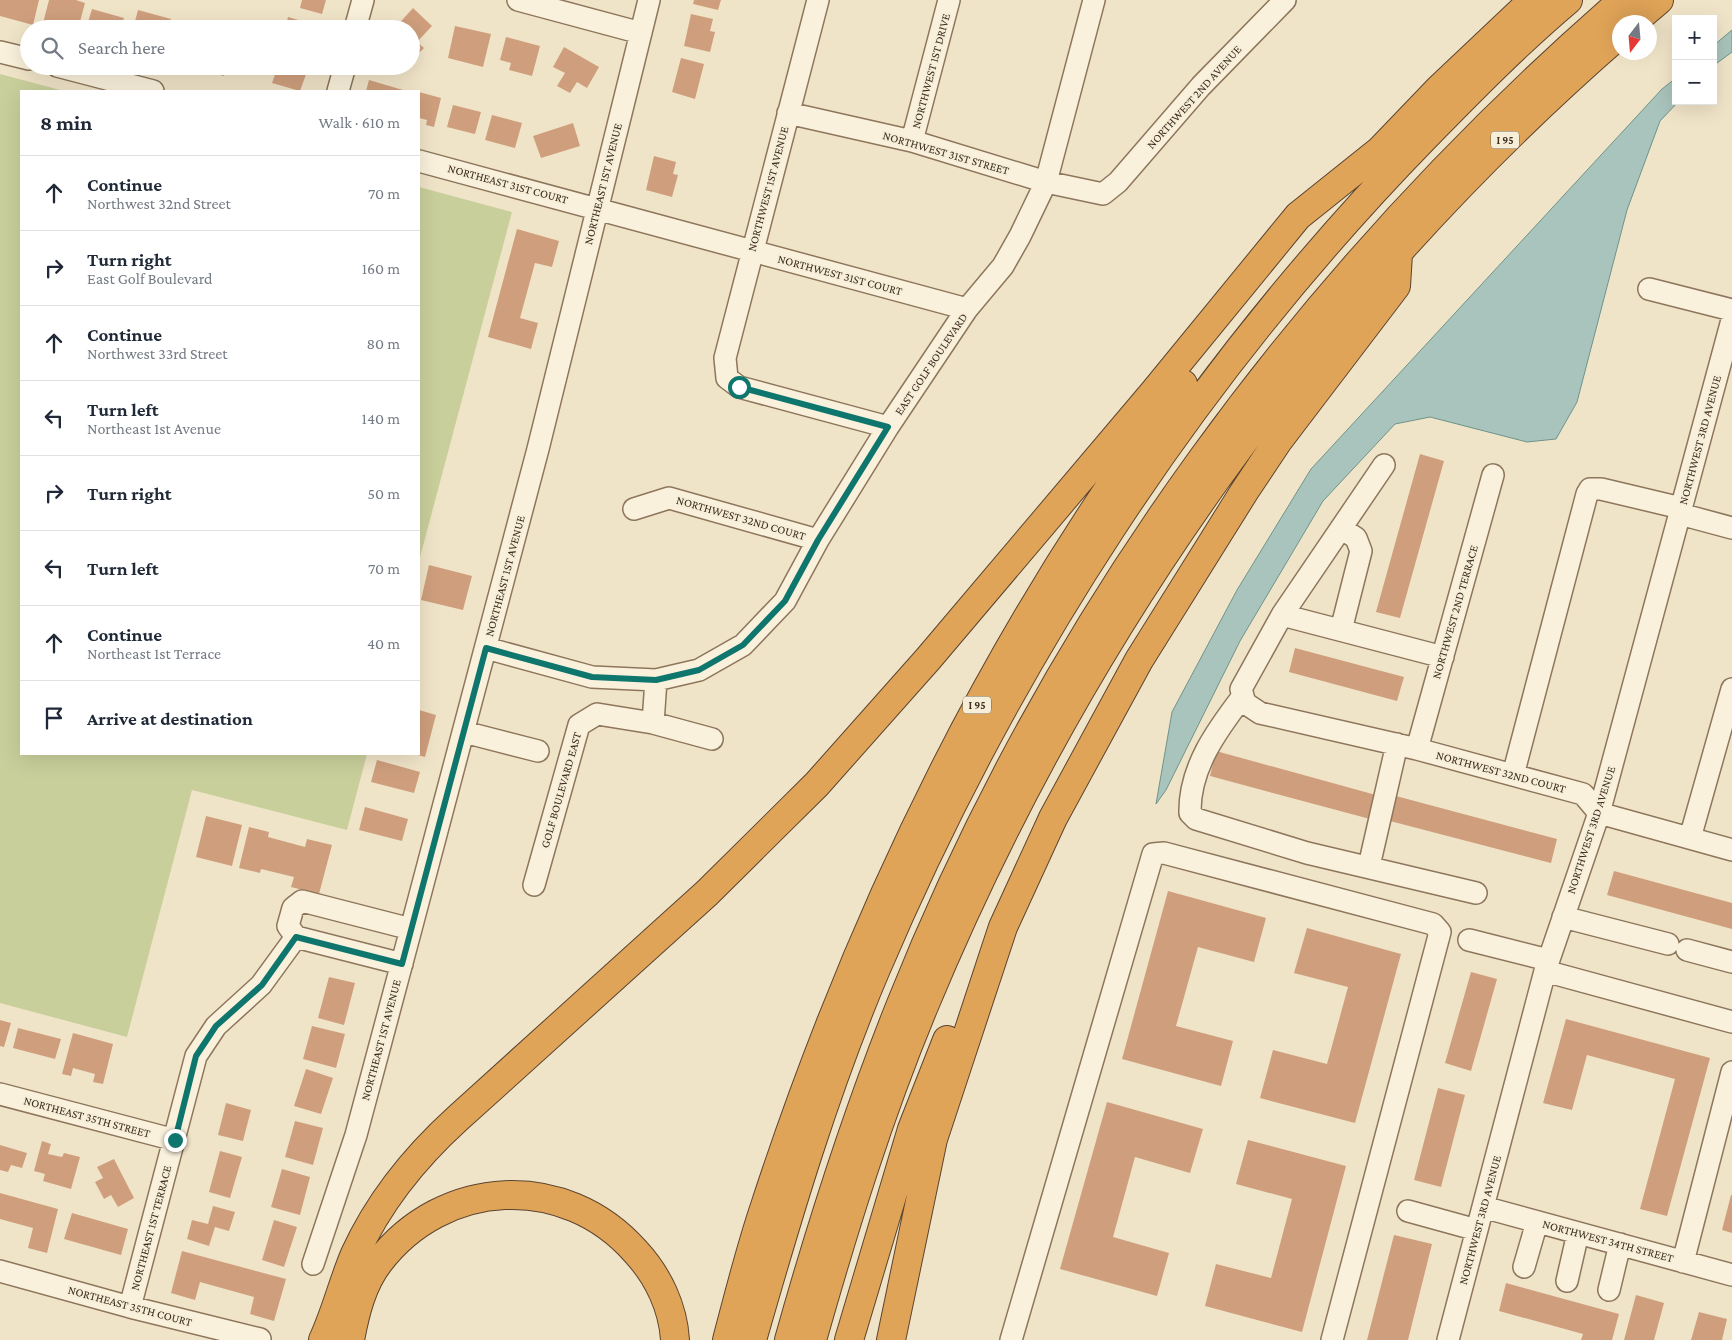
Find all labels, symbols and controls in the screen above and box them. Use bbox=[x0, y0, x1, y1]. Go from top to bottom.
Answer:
street label: NORTHWEST 1ST DRIVE bbox=[909, 11, 953, 130]
north arrow bbox=[1612, 15, 1657, 60]
map controls bbox=[1672, 15, 1717, 105]
button: + bbox=[1672, 15, 1717, 60]
search box bbox=[20, 20, 420, 75]
icon: search bbox=[38, 34, 66, 62]
text: Search here bbox=[78, 37, 165, 58]
street label: NORTHWEST 2ND AVENUE bbox=[1144, 42, 1245, 152]
button: − bbox=[1672, 60, 1717, 105]
text: 8 min bbox=[40, 111, 92, 135]
text: Walk · 610 m bbox=[319, 114, 400, 131]
street label: NORTHEAST 1ST AVENUE bbox=[581, 121, 625, 246]
street label: NORTHWEST 1ST AVENUE bbox=[745, 124, 792, 253]
street label: NORTHWEST 31ST STREET bbox=[881, 128, 1011, 178]
road number: I 95 bbox=[1491, 132, 1519, 148]
street label: NORTHEAST 31ST COURT bbox=[446, 161, 570, 207]
text: Continue bbox=[87, 174, 162, 195]
icon: ahead bbox=[40, 179, 68, 207]
text: 70 m bbox=[368, 185, 400, 202]
text: Northwest 32nd Street bbox=[87, 195, 231, 212]
text: Turn right bbox=[87, 249, 172, 270]
street label: NORTHWEST 31ST COURT bbox=[776, 252, 904, 298]
icon: right bbox=[40, 254, 68, 282]
text: 160 m bbox=[362, 260, 400, 277]
text: East Golf Boulevard bbox=[87, 270, 212, 287]
street label: EAST GOLF BOULEVARD bbox=[892, 310, 970, 418]
text: Continue bbox=[87, 324, 162, 345]
icon: ahead bbox=[40, 329, 68, 357]
text: 80 m bbox=[366, 335, 400, 352]
text: Northwest 33rd Street bbox=[87, 345, 228, 362]
street label: NORTHWEST 3RD AVENUE bbox=[1676, 373, 1724, 506]
route start bbox=[728, 376, 751, 399]
text: Turn left bbox=[87, 399, 159, 420]
icon: left bbox=[40, 404, 68, 432]
text: 140 m bbox=[362, 410, 400, 427]
text: Northeast 1st Avenue bbox=[87, 420, 221, 437]
icon: right bbox=[40, 479, 68, 507]
text: Turn right bbox=[87, 483, 172, 504]
text: 50 m bbox=[368, 485, 400, 502]
street label: NORTHWEST 32ND COURT bbox=[675, 493, 808, 543]
street label: NORTHEAST 1ST AVENUE bbox=[482, 513, 528, 638]
street label: NORTHWEST 2ND TERRACE bbox=[1429, 543, 1481, 681]
icon: left bbox=[40, 554, 68, 582]
text: Turn left bbox=[87, 558, 159, 579]
text: 70 m bbox=[368, 560, 400, 577]
text: Continue bbox=[87, 624, 162, 645]
icon: ahead bbox=[40, 629, 68, 657]
text: 40 m bbox=[367, 635, 400, 652]
text: Northeast 1st Terrace bbox=[87, 645, 221, 662]
road number: I 95 bbox=[963, 696, 991, 714]
icon: arrive bbox=[40, 704, 68, 732]
text: Arrive at destination bbox=[87, 708, 253, 729]
street label: GOLF BOULEVARD EAST bbox=[538, 730, 584, 850]
street label: NORTHWEST 32ND COURT bbox=[1435, 748, 1568, 796]
street label: NORTHWEST 3RD AVENUE bbox=[1564, 764, 1618, 896]
street label: NORTHEAST 1ST AVENUE bbox=[358, 977, 404, 1102]
street label: NORTHEAST 35TH STREET bbox=[22, 1093, 152, 1141]
route end bbox=[164, 1129, 187, 1152]
street label: NORTHWEST 3RD AVENUE bbox=[1456, 1153, 1504, 1286]
street label: NORTHEAST 1ST TERRACE bbox=[128, 1163, 175, 1292]
street label: NORTHWEST 34TH STREET bbox=[1541, 1217, 1676, 1265]
street label: NORTHEAST 35TH COURT bbox=[66, 1283, 194, 1329]

